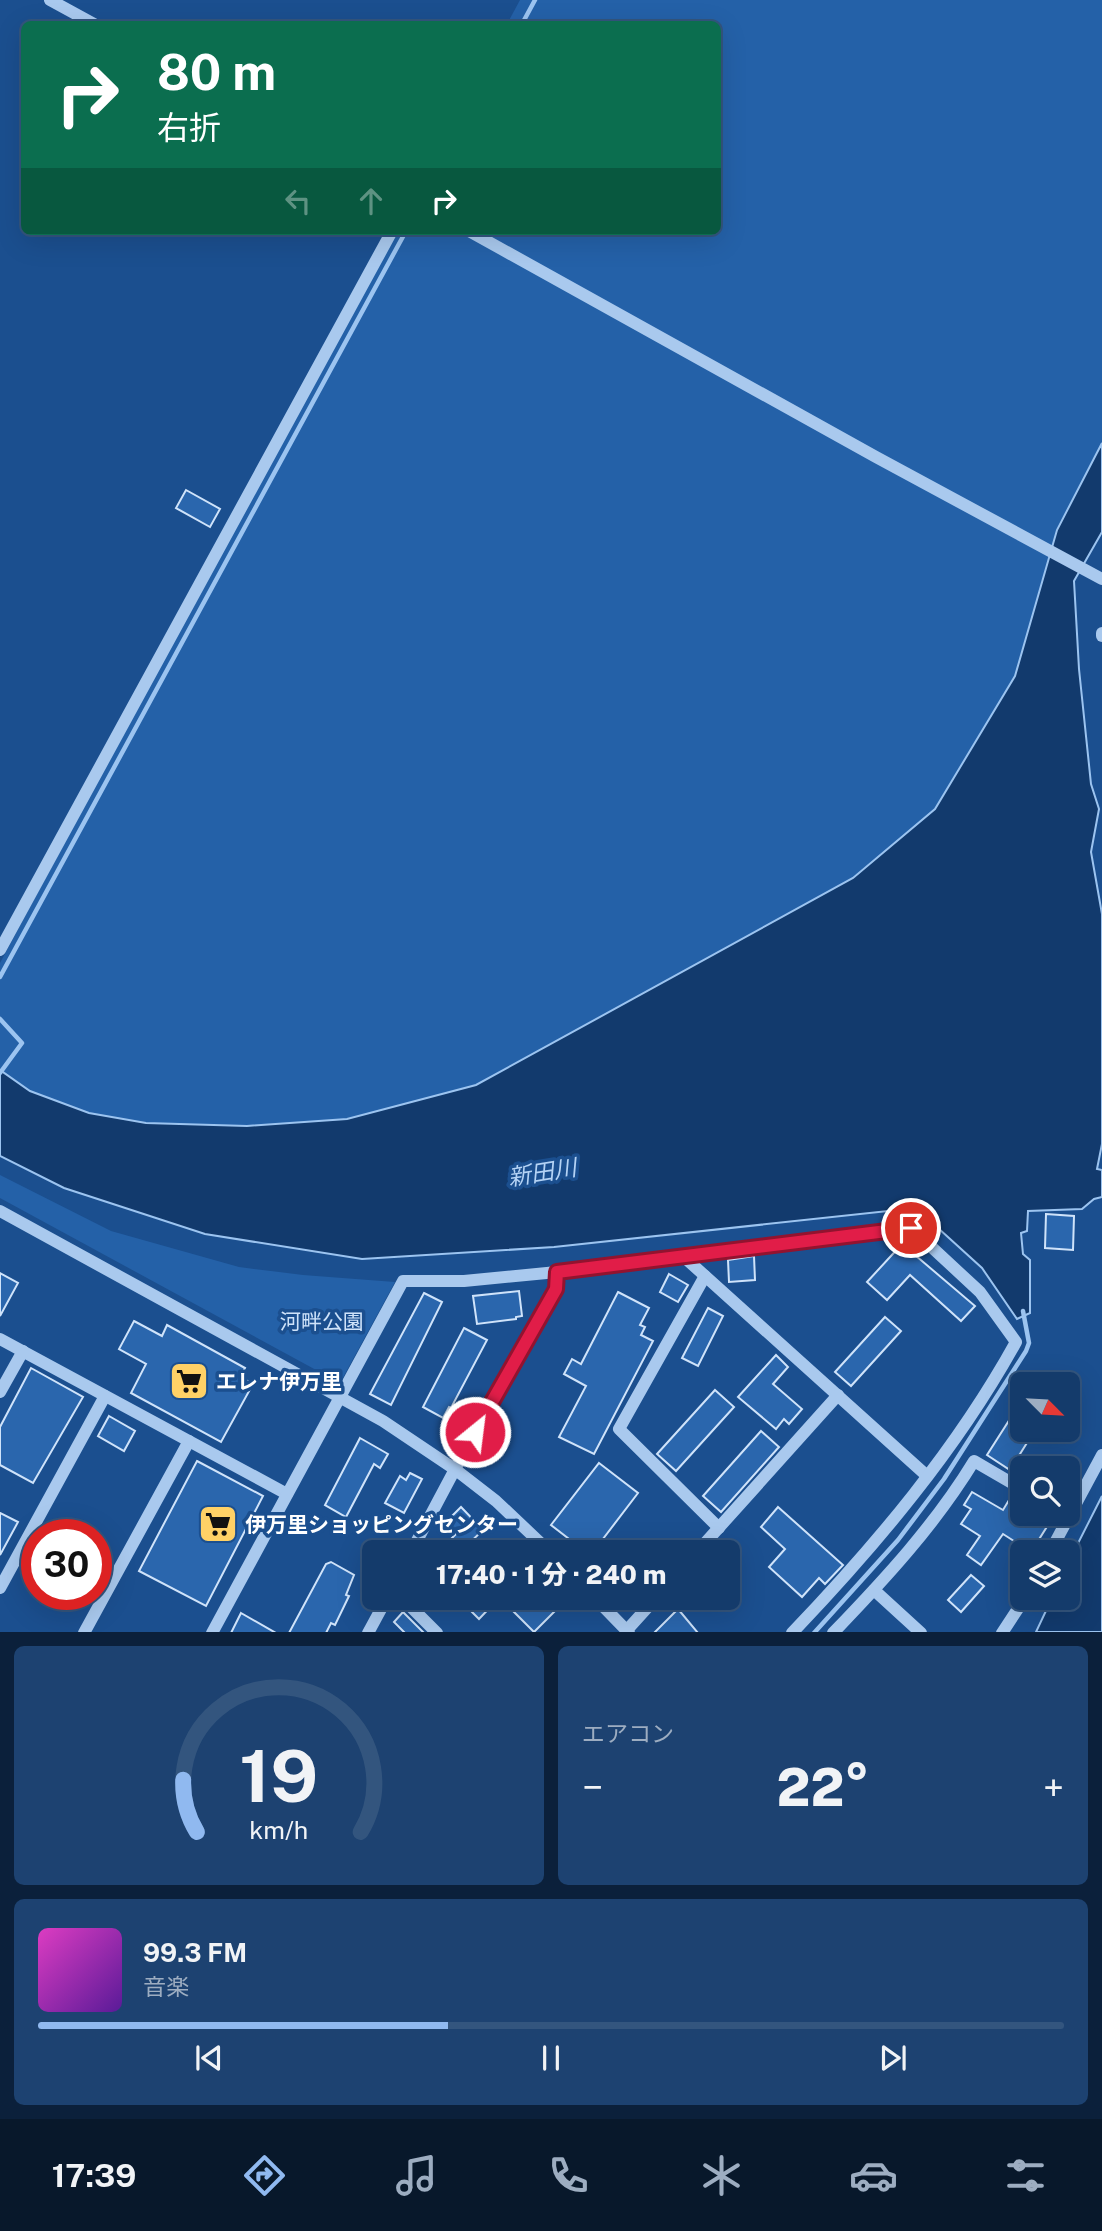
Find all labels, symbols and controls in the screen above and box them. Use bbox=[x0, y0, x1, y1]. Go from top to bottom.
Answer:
text: 80 m bbox=[157, 43, 276, 101]
icon: right bbox=[42, 49, 133, 140]
text: 右折 bbox=[157, 109, 221, 146]
icon: left bbox=[279, 182, 317, 220]
icon: ahead bbox=[352, 182, 390, 220]
icon: right bbox=[425, 182, 463, 220]
water label: 新田川 bbox=[506, 1153, 581, 1191]
pin bbox=[881, 1198, 941, 1258]
icon: arrive bbox=[892, 1209, 930, 1247]
park label: 河畔公園 bbox=[280, 1309, 364, 1334]
supermarket icon: エレナ伊万里 bbox=[168, 1360, 210, 1402]
place label: エレナ伊万里 bbox=[216, 1369, 342, 1394]
north arrow bbox=[1010, 1372, 1080, 1442]
map controls bbox=[1010, 1372, 1080, 1610]
position arrow bbox=[438, 1395, 512, 1469]
button: search bbox=[1010, 1456, 1080, 1526]
supermarket icon: 伊万里ショッピングセンター bbox=[197, 1503, 239, 1545]
place label: 伊万里ショッピングセンター bbox=[245, 1512, 518, 1537]
speed limit sign: 30 bbox=[21, 1519, 112, 1610]
button: layers bbox=[1010, 1540, 1080, 1610]
text: 17:40 · 1 分 · 240 m bbox=[436, 1559, 666, 1590]
text: エアコン bbox=[582, 1720, 674, 1747]
text: 19 bbox=[239, 1733, 319, 1818]
text: 22° bbox=[777, 1757, 869, 1818]
text: − bbox=[582, 1765, 603, 1810]
text: + bbox=[1043, 1765, 1064, 1810]
text: km/h bbox=[250, 1814, 308, 1844]
text: 99.3 FM bbox=[143, 1937, 247, 1968]
text: 音楽 bbox=[143, 1973, 189, 2000]
icon: previous bbox=[190, 2039, 228, 2077]
icon: pause bbox=[532, 2039, 570, 2077]
icon: next bbox=[874, 2039, 912, 2077]
icon: directions bbox=[240, 2151, 289, 2200]
icon: music bbox=[392, 2151, 441, 2200]
icon: phone bbox=[544, 2151, 593, 2200]
icon: climate bbox=[697, 2151, 746, 2200]
icon: car bbox=[849, 2151, 898, 2200]
icon: filters bbox=[1001, 2151, 1050, 2200]
text: 17:39 bbox=[52, 2157, 136, 2194]

